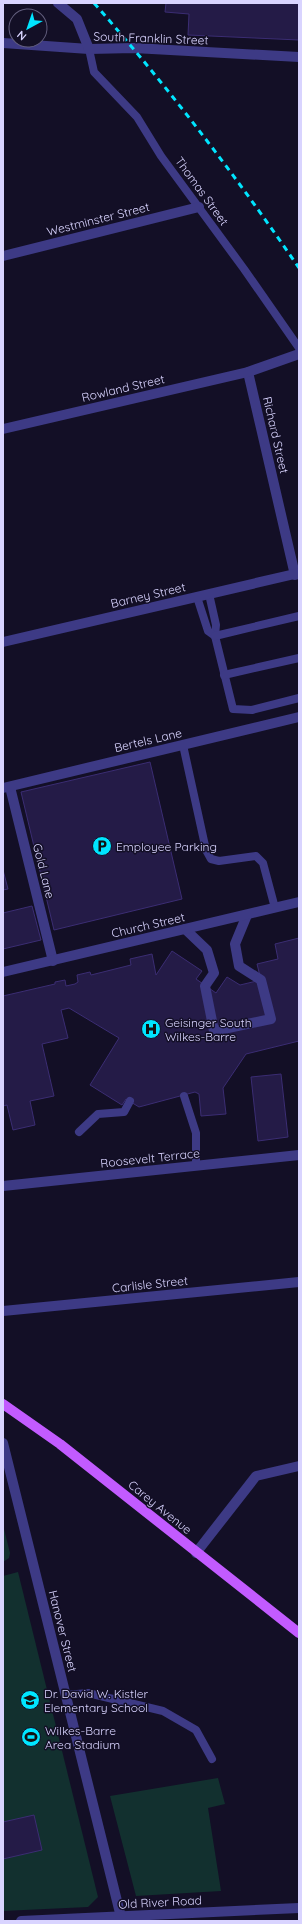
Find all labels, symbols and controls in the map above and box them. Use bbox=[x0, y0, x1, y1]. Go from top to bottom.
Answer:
north arrow bbox=[8, 8, 48, 48]
text: N bbox=[14, 28, 29, 44]
street label: South Franklin Street bbox=[93, 28, 209, 48]
street label: Thomas Street bbox=[172, 154, 232, 228]
street label: Westminster Street bbox=[45, 199, 151, 239]
street label: Rowland Street bbox=[80, 371, 166, 405]
street label: Richard Street bbox=[260, 395, 292, 475]
street label: Barney Street bbox=[109, 579, 187, 611]
street label: Bertels Lane bbox=[113, 725, 184, 755]
parking icon: Employee Parking bbox=[91, 835, 113, 857]
place label: Employee Parking bbox=[116, 839, 217, 854]
street label: Gold Lane bbox=[30, 842, 58, 900]
street label: Church Street bbox=[110, 909, 186, 941]
place label: Geisinger South Wilkes-Barre bbox=[165, 1015, 251, 1044]
hospital icon: Geisinger South Wilkes-Barre bbox=[140, 1018, 162, 1040]
street label: Roosevelt Terrace bbox=[100, 1145, 201, 1171]
street label: Carlisle Street bbox=[111, 1273, 189, 1295]
street label: Carey Avenue bbox=[125, 1477, 195, 1537]
street label: Hanover Street bbox=[46, 1589, 80, 1673]
place label: Dr. David W. Kistler Elementary School bbox=[44, 1686, 148, 1715]
school or university icon: Dr. David W. Kistler Elementary School bbox=[19, 1689, 41, 1711]
place label: Wilkes-Barre Area Stadium bbox=[45, 1723, 120, 1752]
sports icon: Wilkes-Barre Area Stadium bbox=[20, 1726, 42, 1748]
street label: Old River Road bbox=[118, 1892, 202, 1912]

